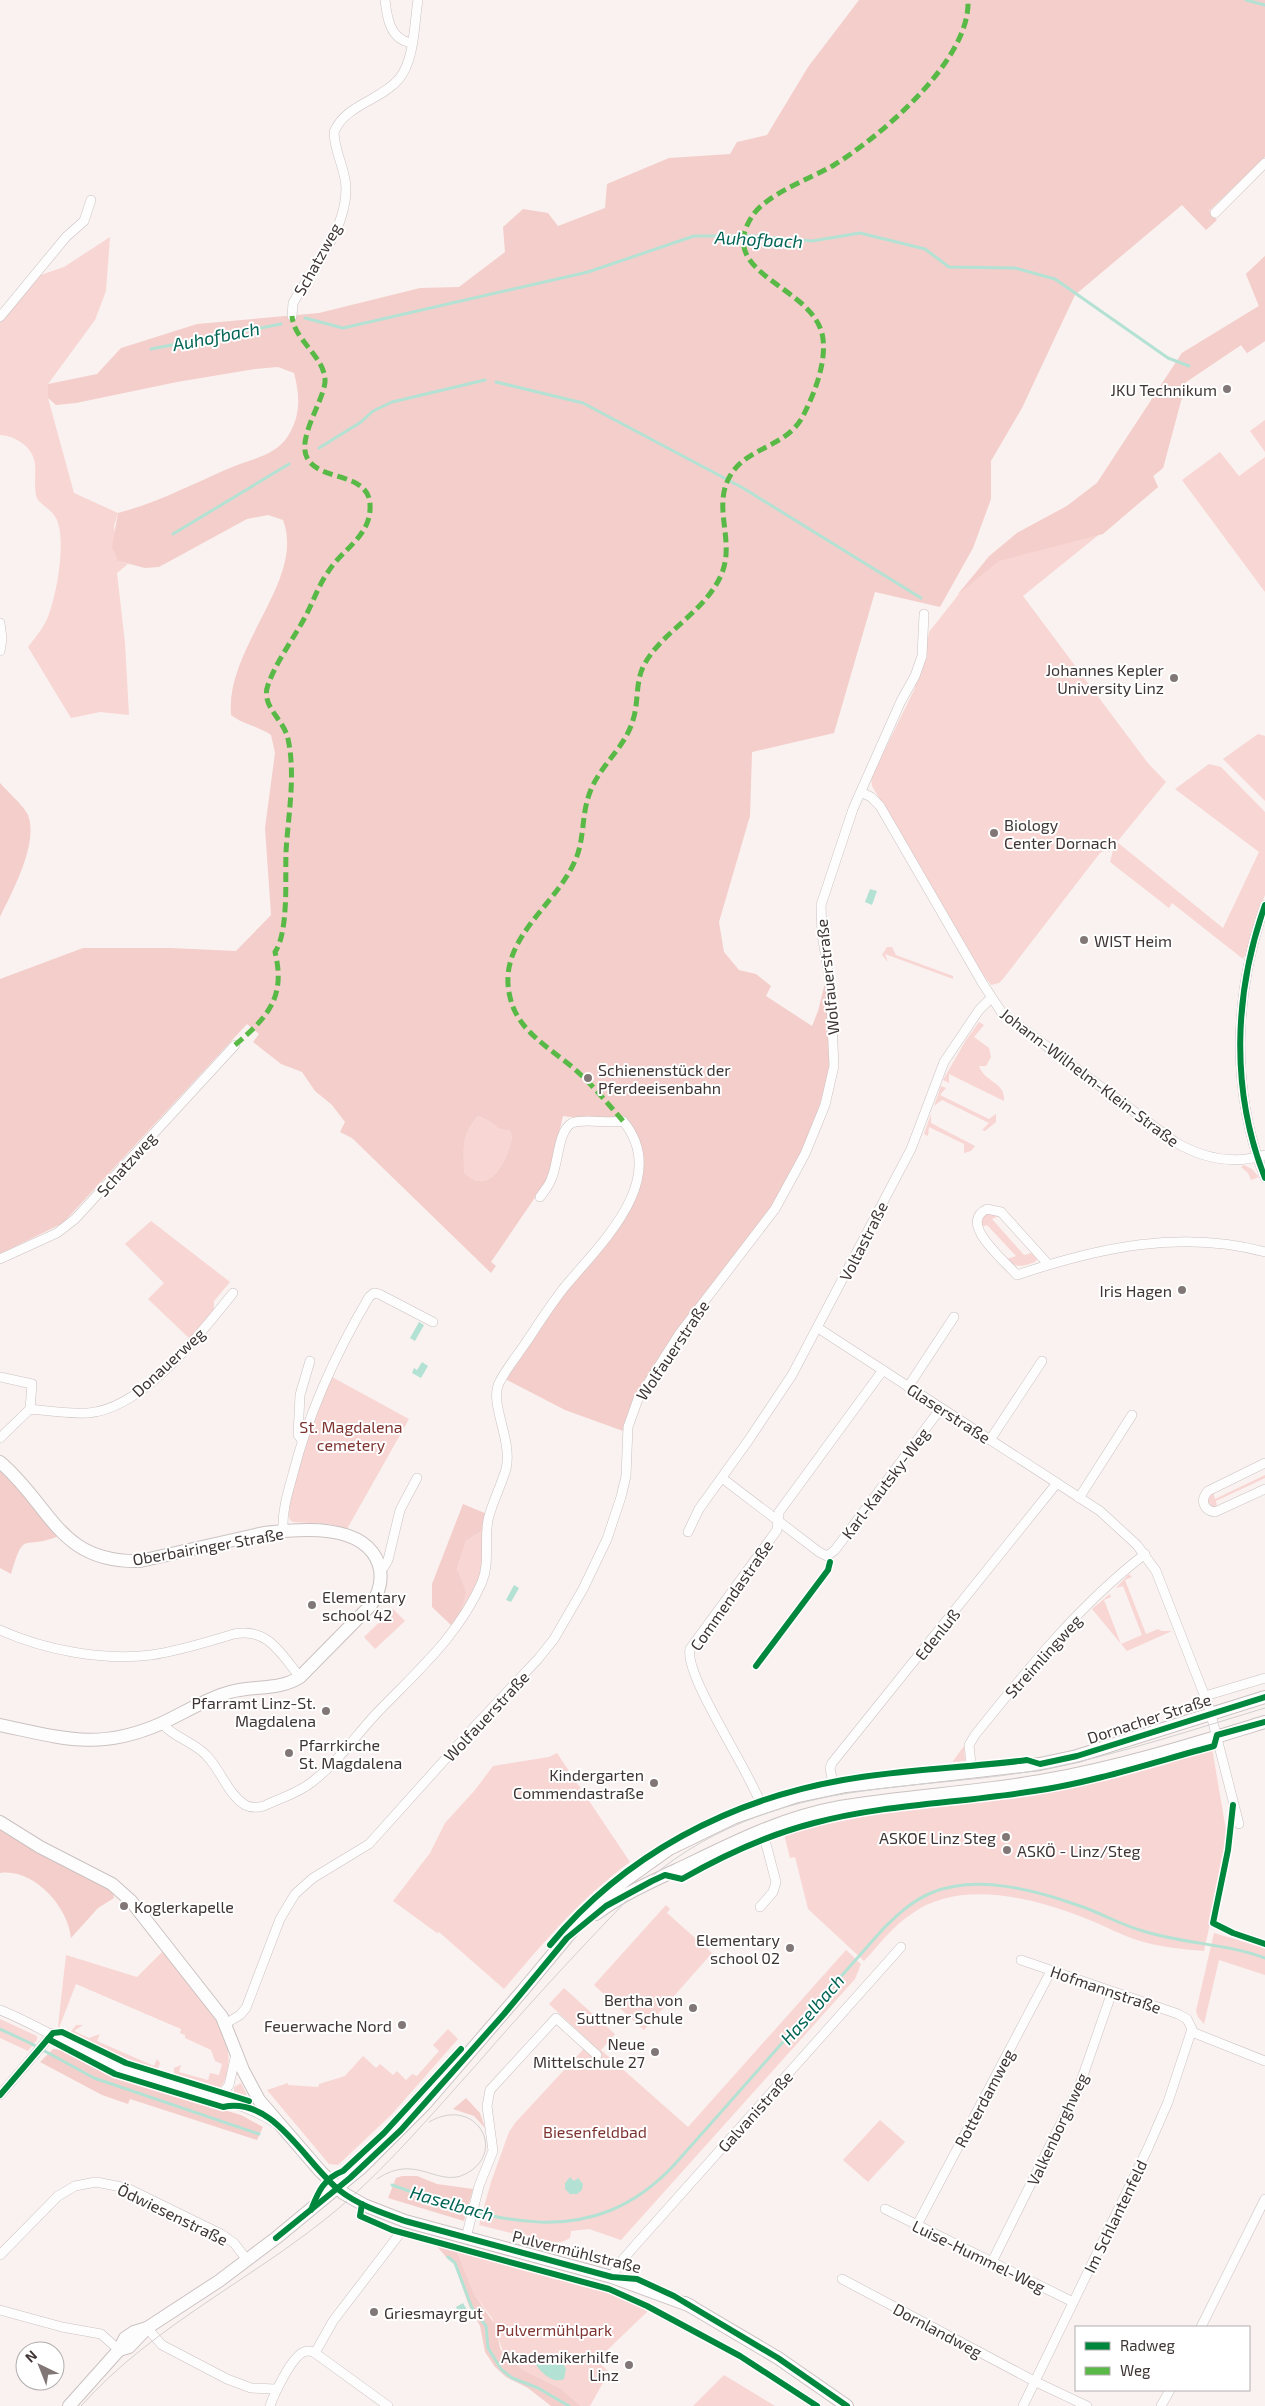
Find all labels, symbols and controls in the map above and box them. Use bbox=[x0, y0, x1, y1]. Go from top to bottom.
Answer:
street label: Schatzweg bbox=[289, 219, 345, 299]
water label: Auhofbach bbox=[713, 226, 804, 252]
water label: Auhofbach bbox=[170, 317, 261, 355]
place label: JKU Technikum bbox=[1110, 380, 1217, 399]
marker: JKU Technikum bbox=[1221, 383, 1233, 395]
place label: Johannes Kepler University Linz bbox=[1046, 660, 1165, 697]
marker: Johannes Kepler University Linz bbox=[1168, 672, 1180, 684]
place label: Biology Center Dornach bbox=[1004, 815, 1117, 852]
marker: Biology Center Dornach bbox=[988, 827, 1000, 839]
street label: Wolfauerstraße bbox=[811, 918, 843, 1036]
place label: WIST Heim bbox=[1094, 931, 1172, 950]
marker: WIST Heim bbox=[1078, 934, 1090, 946]
street label: Johann-Wilhelm-Klein-Straße bbox=[997, 1004, 1183, 1150]
place label: Schienenstück der Pferdeeisenbahn bbox=[598, 1060, 731, 1097]
marker: Schienenstück der Pferdeeisenbahn bbox=[582, 1072, 594, 1084]
street label: Schatzweg bbox=[92, 1128, 160, 1200]
street label: Voltastraße bbox=[835, 1198, 891, 1284]
place label: Iris Hagen bbox=[1100, 1281, 1172, 1300]
marker: Iris Hagen bbox=[1176, 1284, 1188, 1296]
street label: Wolfauerstraße bbox=[632, 1296, 712, 1404]
street label: Donauerweg bbox=[128, 1323, 208, 1401]
street label: Glaserstraße bbox=[904, 1379, 994, 1447]
park label: St. Magdalena cemetery bbox=[299, 1417, 403, 1454]
street label: Karl-Kautsky-Weg bbox=[837, 1424, 933, 1542]
street label: Oberbairinger Straße bbox=[131, 1523, 285, 1569]
street label: Commendastraße bbox=[686, 1536, 776, 1654]
place label: Elementary school 42 bbox=[322, 1587, 407, 1624]
marker: Elementary school 42 bbox=[306, 1599, 318, 1611]
street label: Edenluß bbox=[911, 1604, 964, 1664]
street label: Streimlingweg bbox=[1001, 1610, 1085, 1702]
street label: Wolfauerstraße bbox=[439, 1667, 533, 1765]
street label: Dornacher Straße bbox=[1085, 1689, 1213, 1747]
place label: Pfarramt Linz-St. Magdalena bbox=[191, 1693, 316, 1730]
marker: Pfarramt Linz-St. Magdalena bbox=[320, 1705, 332, 1717]
place label: Pfarrkirche St. Magdalena bbox=[299, 1735, 402, 1772]
marker: Pfarrkirche St. Magdalena bbox=[283, 1747, 295, 1759]
place label: Kindergarten Commendastraße bbox=[513, 1765, 644, 1802]
marker: Kindergarten Commendastraße bbox=[648, 1777, 660, 1789]
place label: ASKOE Linz Steg bbox=[879, 1828, 996, 1847]
marker: ASKOE Linz Steg bbox=[1000, 1831, 1012, 1843]
place label: ASKÖ - Linz/Steg bbox=[1017, 1841, 1141, 1860]
marker: ASKÖ - Linz/Steg bbox=[1001, 1844, 1013, 1856]
place label: Koglerkapelle bbox=[134, 1897, 234, 1916]
marker: Koglerkapelle bbox=[118, 1900, 130, 1912]
place label: Elementary school 02 bbox=[696, 1930, 781, 1967]
marker: Elementary school 02 bbox=[784, 1942, 796, 1954]
street label: Hofmannstraße bbox=[1048, 1961, 1164, 2017]
water label: Haselbach bbox=[775, 1969, 849, 2049]
place label: Bertha von Suttner Schule bbox=[577, 1990, 683, 2027]
marker: Bertha von Suttner Schule bbox=[687, 2002, 699, 2014]
place label: Feuerwache Nord bbox=[264, 2016, 392, 2035]
marker: Feuerwache Nord bbox=[396, 2019, 408, 2031]
place label: Neue Mittelschule 27 bbox=[533, 2034, 645, 2071]
marker: Neue Mittelschule 27 bbox=[649, 2046, 661, 2058]
street label: Rotterdamweg bbox=[950, 2046, 1018, 2150]
street label: Galvanistraße bbox=[714, 2067, 796, 2155]
street label: Valkenborghweg bbox=[1023, 2070, 1091, 2188]
park label: Biesenfeldbad bbox=[543, 2122, 647, 2141]
street label: Im Schlantenfeld bbox=[1079, 2156, 1151, 2276]
street label: Ödwiesenstraße bbox=[115, 2179, 231, 2249]
water label: Haselbach bbox=[408, 2181, 496, 2225]
street label: Luise-Hummel-Weg bbox=[909, 2216, 1049, 2296]
street label: Pulvermühlstraße bbox=[510, 2226, 644, 2276]
street label: Dornlandweg bbox=[890, 2299, 986, 2361]
place label: Griesmayrgut bbox=[384, 2303, 483, 2322]
marker: Griesmayrgut bbox=[368, 2306, 380, 2318]
park label: Pulvermühlpark bbox=[496, 2320, 612, 2339]
legend bbox=[1075, 2326, 1250, 2391]
text: Radweg bbox=[1120, 2336, 1175, 2354]
north arrow bbox=[15, 2341, 65, 2391]
text: N bbox=[21, 2346, 40, 2366]
place label: Akademikerhilfe Linz bbox=[501, 2347, 619, 2384]
marker: Akademikerhilfe Linz bbox=[623, 2359, 635, 2371]
text: Weg bbox=[1120, 2361, 1151, 2379]

